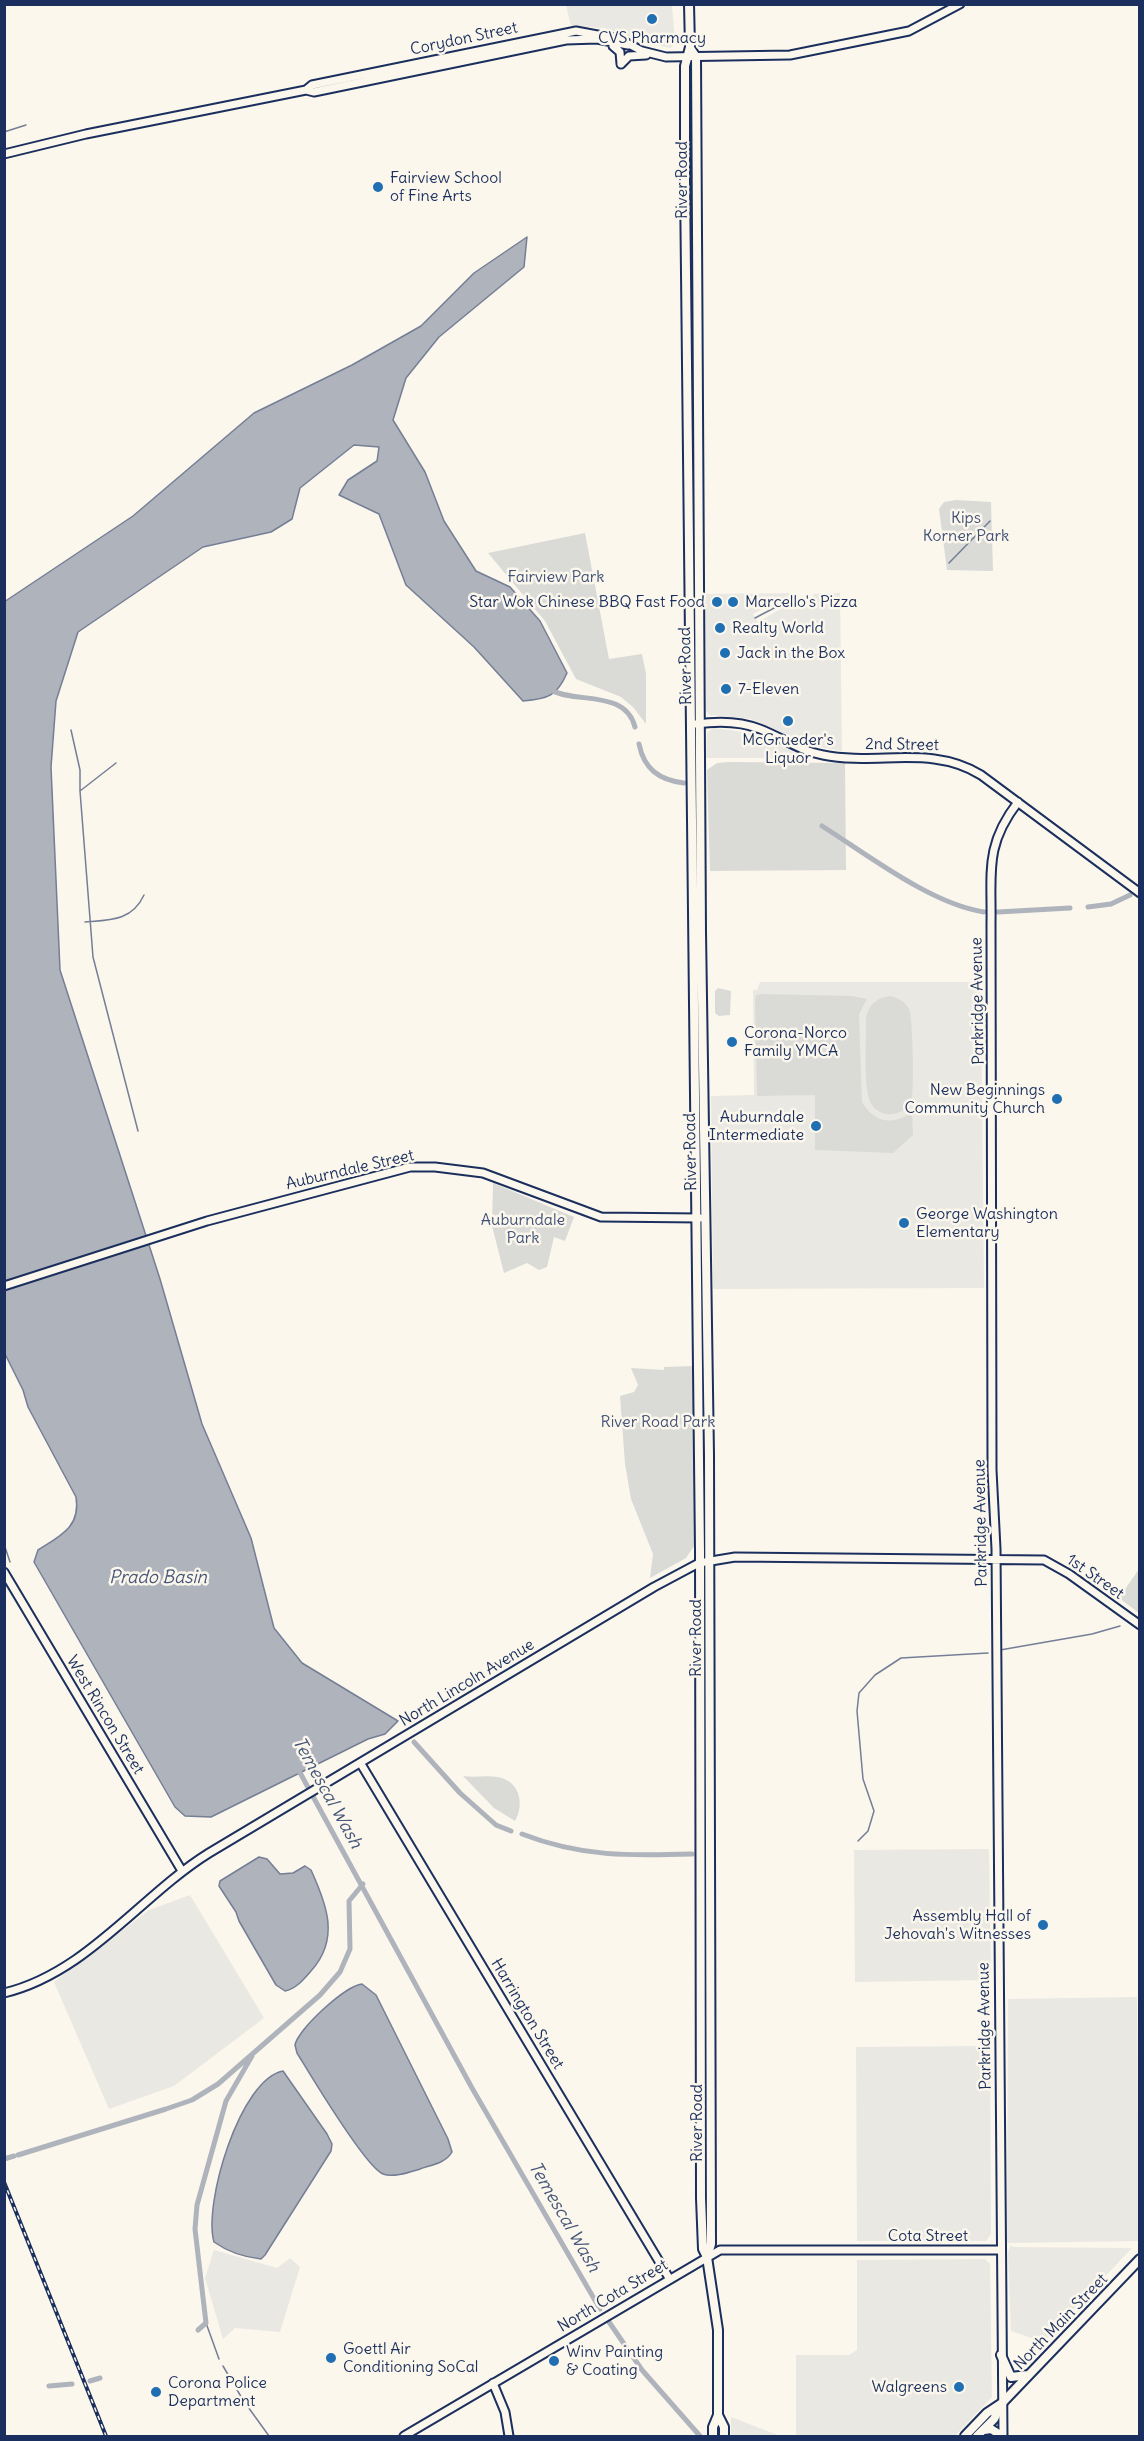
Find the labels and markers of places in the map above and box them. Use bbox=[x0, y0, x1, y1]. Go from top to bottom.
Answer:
marker: CVS Pharmacy bbox=[645, 12, 659, 26]
place label: CVS Pharmacy bbox=[598, 28, 706, 48]
place label: Fairview School of Fine Arts bbox=[390, 168, 502, 206]
marker: Fairview School of Fine Arts bbox=[371, 180, 385, 194]
place label: Star Wok Chinese BBQ Fast Food bbox=[469, 592, 705, 612]
place label: Marcello's Pizza bbox=[745, 592, 857, 612]
marker: Star Wok Chinese BBQ Fast Food bbox=[710, 595, 724, 609]
marker: Marcello's Pizza bbox=[726, 595, 740, 609]
place label: Realty World bbox=[732, 618, 824, 638]
marker: Realty World bbox=[713, 621, 727, 635]
place label: Jack in the Box bbox=[737, 643, 845, 663]
marker: Jack in the Box bbox=[718, 646, 732, 660]
place label: 7-Eleven bbox=[738, 679, 799, 699]
marker: 7-Eleven bbox=[719, 682, 733, 696]
marker: McGrueder's Liquor bbox=[781, 714, 795, 728]
place label: McGrueder's Liquor bbox=[742, 730, 834, 768]
place label: Corona-Norco Family YMCA bbox=[744, 1023, 847, 1061]
marker: Corona-Norco Family YMCA bbox=[725, 1035, 739, 1049]
place label: New Beginnings Community Church bbox=[904, 1080, 1045, 1118]
marker: New Beginnings Community Church bbox=[1050, 1092, 1064, 1106]
place label: Auburndale Intermediate bbox=[709, 1107, 804, 1145]
marker: Auburndale Intermediate bbox=[809, 1119, 823, 1133]
place label: George Washington Elementary bbox=[916, 1204, 1058, 1242]
marker: George Washington Elementary bbox=[897, 1216, 911, 1230]
place label: Assembly Hall of Jehovah's Witnesses bbox=[884, 1906, 1031, 1944]
marker: Assembly Hall of Jehovah's Witnesses bbox=[1036, 1918, 1050, 1932]
place label: Goettl Air Conditioning SoCal bbox=[343, 2339, 478, 2377]
place label: Winv Painting & Coating bbox=[566, 2342, 663, 2380]
marker: Goettl Air Conditioning SoCal bbox=[324, 2351, 338, 2365]
marker: Winv Painting & Coating bbox=[547, 2354, 561, 2368]
place label: Corona Police Department bbox=[168, 2373, 267, 2411]
place label: Walgreens bbox=[871, 2377, 947, 2397]
marker: Walgreens bbox=[952, 2380, 966, 2394]
marker: Corona Police Department bbox=[149, 2385, 163, 2399]

